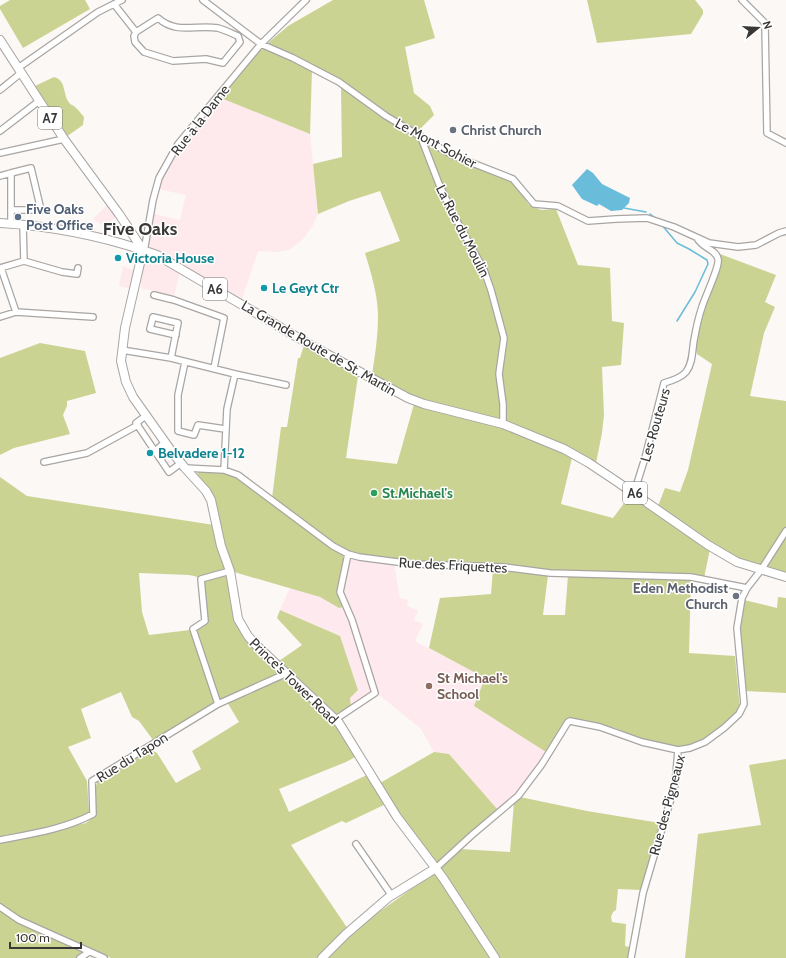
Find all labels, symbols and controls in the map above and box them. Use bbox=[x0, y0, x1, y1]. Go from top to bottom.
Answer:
north arrow bbox=[738, 8, 778, 48]
text: N bbox=[760, 19, 775, 31]
street label: Rue à la Dame bbox=[167, 81, 233, 159]
road number: A7 bbox=[38, 107, 62, 129]
street label: Le Mont Sohier bbox=[392, 114, 480, 172]
place label: Christ Church bbox=[461, 121, 542, 139]
marker: Christ Church bbox=[448, 125, 458, 135]
street label: La Rue du Moulin bbox=[432, 182, 494, 280]
place label: Five Oaks Post Office bbox=[26, 200, 93, 234]
marker: Five Oaks Post Office bbox=[13, 212, 23, 222]
district label: Five Oaks bbox=[103, 218, 178, 240]
place label: Victoria House bbox=[126, 249, 214, 267]
marker: Victoria House bbox=[113, 253, 123, 263]
road number: A6 bbox=[203, 278, 227, 300]
place label: Le Geyt Ctr bbox=[272, 279, 339, 297]
marker: Le Geyt Ctr bbox=[259, 283, 269, 293]
street label: La Grande Route de St. Martin bbox=[238, 296, 400, 400]
street label: Les Routeurs bbox=[636, 386, 674, 464]
place label: Belvadere 1-12 bbox=[158, 444, 245, 462]
marker: Belvadere 1-12 bbox=[145, 448, 155, 458]
road number: A6 bbox=[623, 482, 647, 504]
place label: St.Michael's bbox=[382, 484, 453, 502]
marker: St.Michael's bbox=[369, 488, 379, 498]
street label: Rue des Friquettes bbox=[398, 553, 508, 577]
place label: Eden Methodist Church bbox=[633, 579, 728, 613]
marker: Eden Methodist Church bbox=[731, 591, 741, 601]
street label: Prince's Tower Road bbox=[246, 634, 342, 728]
place label: St Michael's School bbox=[437, 669, 508, 703]
marker: St Michael's School bbox=[424, 681, 434, 691]
street label: Rue du Tapon bbox=[93, 728, 171, 786]
street label: Rue des Pigneaux bbox=[645, 752, 689, 857]
scale bar bbox=[10, 924, 81, 950]
text: 100 m bbox=[16, 930, 50, 945]

